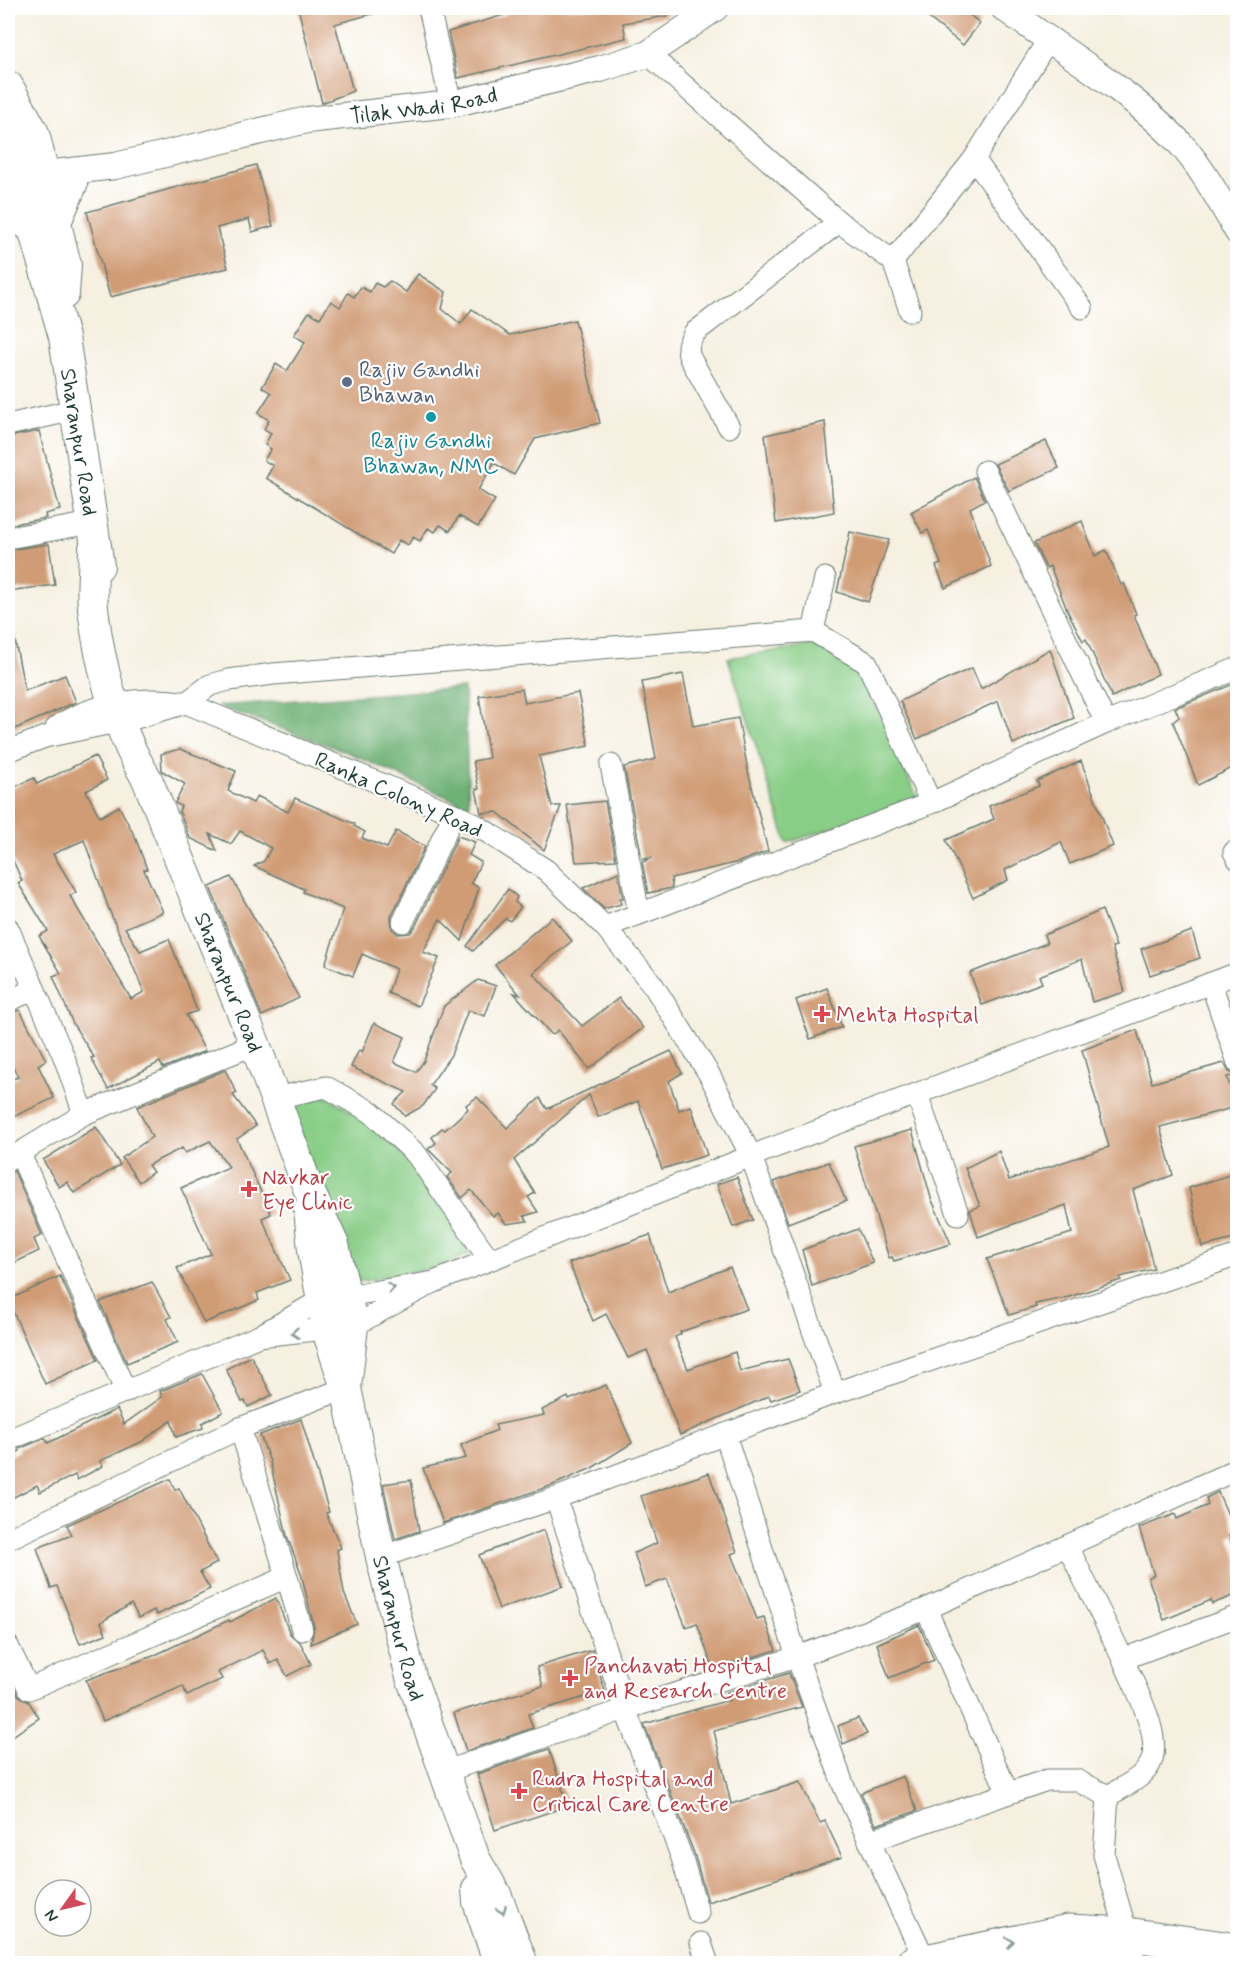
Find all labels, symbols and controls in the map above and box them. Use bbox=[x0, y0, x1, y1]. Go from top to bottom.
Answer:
street label: Tilak Wadi Road bbox=[348, 82, 500, 131]
place label: Rajiv Gandhi Bhawan bbox=[359, 357, 479, 410]
street label: Sharanpur Road bbox=[53, 366, 103, 518]
marker: Rajiv Gandhi Bhawan bbox=[340, 375, 354, 389]
marker: Rajiv Gandhi Bhawan, NMC bbox=[424, 410, 438, 424]
place label: Rajiv Gandhi Bhawan, NMC bbox=[363, 428, 499, 481]
street label: Ranka Colony Road bbox=[310, 746, 486, 845]
street label: Sharanpur Road bbox=[187, 908, 269, 1057]
place label: Mehta Hospital bbox=[836, 1002, 979, 1030]
marker: Mehta Hospital bbox=[813, 1005, 831, 1023]
place label: Navkar Eye Clinic bbox=[262, 1164, 353, 1217]
marker: Navkar Eye Clinic bbox=[240, 1180, 258, 1198]
one-way arrow bbox=[386, 1283, 395, 1295]
one-way arrow bbox=[291, 1326, 300, 1339]
street label: Sharanpur Road bbox=[365, 1553, 430, 1705]
place label: Panchavati Hospital and Research Centre bbox=[584, 1653, 787, 1706]
marker: Panchavati Hospital and Research Centre bbox=[561, 1669, 579, 1687]
place label: Rudra Hospital and Critical Care Centre bbox=[532, 1766, 729, 1819]
marker: Rudra Hospital and Critical Care Centre bbox=[510, 1782, 528, 1800]
north arrow bbox=[33, 1878, 93, 1938]
one-way arrow bbox=[495, 1904, 508, 1914]
text: N bbox=[40, 1905, 63, 1926]
one-way arrow bbox=[1005, 1936, 1015, 1949]

